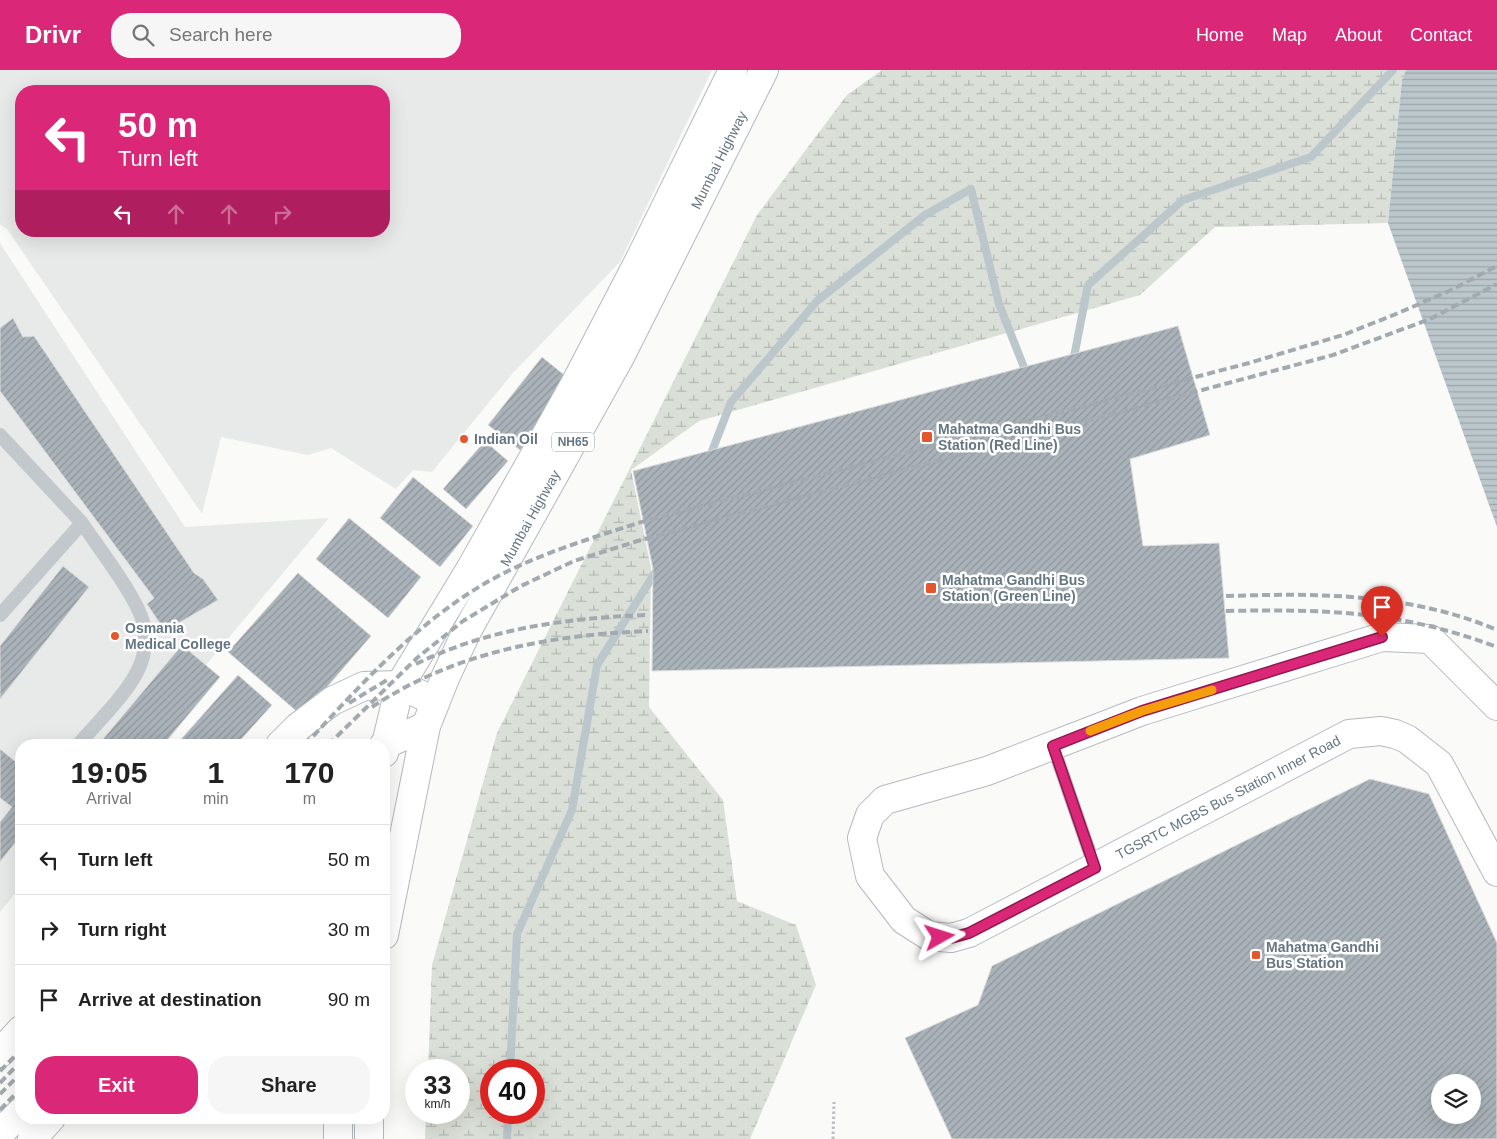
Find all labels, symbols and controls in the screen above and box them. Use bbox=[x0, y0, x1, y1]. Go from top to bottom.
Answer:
search box bbox=[111, 13, 461, 58]
text: Drivr bbox=[25, 21, 81, 48]
icon: search bbox=[129, 21, 157, 49]
text: Search here bbox=[169, 24, 273, 45]
text: Home bbox=[1196, 25, 1244, 45]
text: Map bbox=[1272, 25, 1307, 45]
text: About bbox=[1335, 25, 1382, 45]
text: Contact bbox=[1410, 25, 1472, 45]
icon: left bbox=[35, 105, 100, 170]
text: 50 m bbox=[118, 105, 198, 144]
street label: Mumbai Highway bbox=[688, 108, 750, 212]
text: Turn left bbox=[118, 146, 198, 171]
icon: left bbox=[109, 200, 137, 228]
icon: ahead bbox=[162, 200, 190, 228]
icon: ahead bbox=[215, 200, 243, 228]
icon: right bbox=[268, 200, 296, 228]
place label: Mahatma Gandhi Bus Station (Red Line) bbox=[938, 421, 1081, 453]
marker: Mahatma Gandhi Bus Station (Red Line) bbox=[920, 430, 934, 444]
place label: Indian Oil bbox=[474, 431, 538, 447]
road number: NH65 bbox=[552, 432, 594, 452]
marker: Indian Oil bbox=[458, 433, 470, 445]
street label: Mumbai Highway bbox=[497, 467, 563, 569]
place label: Mahatma Gandhi Bus Station (Green Line) bbox=[942, 572, 1085, 604]
marker: Mahatma Gandhi Bus Station (Green Line) bbox=[924, 581, 938, 595]
pin bbox=[1361, 586, 1403, 637]
icon: arrive bbox=[1368, 593, 1396, 621]
place label: Osmania Medical College bbox=[125, 620, 231, 652]
marker: Osmania Medical College bbox=[109, 630, 121, 642]
street label: TGSRTC MGBS Bus Station Inner Road bbox=[1113, 732, 1343, 863]
text: 19:05 bbox=[71, 756, 147, 789]
text: 1 bbox=[207, 756, 224, 789]
text: 170 bbox=[284, 756, 334, 789]
text: Arrival bbox=[86, 790, 132, 807]
text: min bbox=[203, 790, 229, 807]
text: m bbox=[303, 790, 316, 807]
icon: left bbox=[35, 846, 63, 874]
text: Turn left bbox=[78, 849, 153, 870]
text: 50 m bbox=[328, 849, 370, 870]
position arrow bbox=[913, 910, 965, 962]
icon: right bbox=[35, 916, 63, 944]
text: Turn right bbox=[78, 919, 166, 940]
text: 30 m bbox=[328, 919, 370, 940]
place label: Mahatma Gandhi Bus Station bbox=[1266, 939, 1379, 971]
marker: Mahatma Gandhi Bus Station bbox=[1250, 949, 1262, 961]
icon: arrive bbox=[35, 986, 63, 1014]
text: Arrive at destination bbox=[78, 989, 262, 1010]
text: 90 m bbox=[328, 989, 370, 1010]
button: Exit bbox=[35, 1056, 198, 1114]
button: Share bbox=[208, 1056, 370, 1114]
speed limit sign: 40 bbox=[480, 1059, 545, 1124]
text: 33 bbox=[424, 1071, 451, 1099]
map controls bbox=[1431, 1074, 1481, 1124]
button: layers bbox=[1431, 1074, 1481, 1124]
text: km/h bbox=[424, 1097, 451, 1111]

